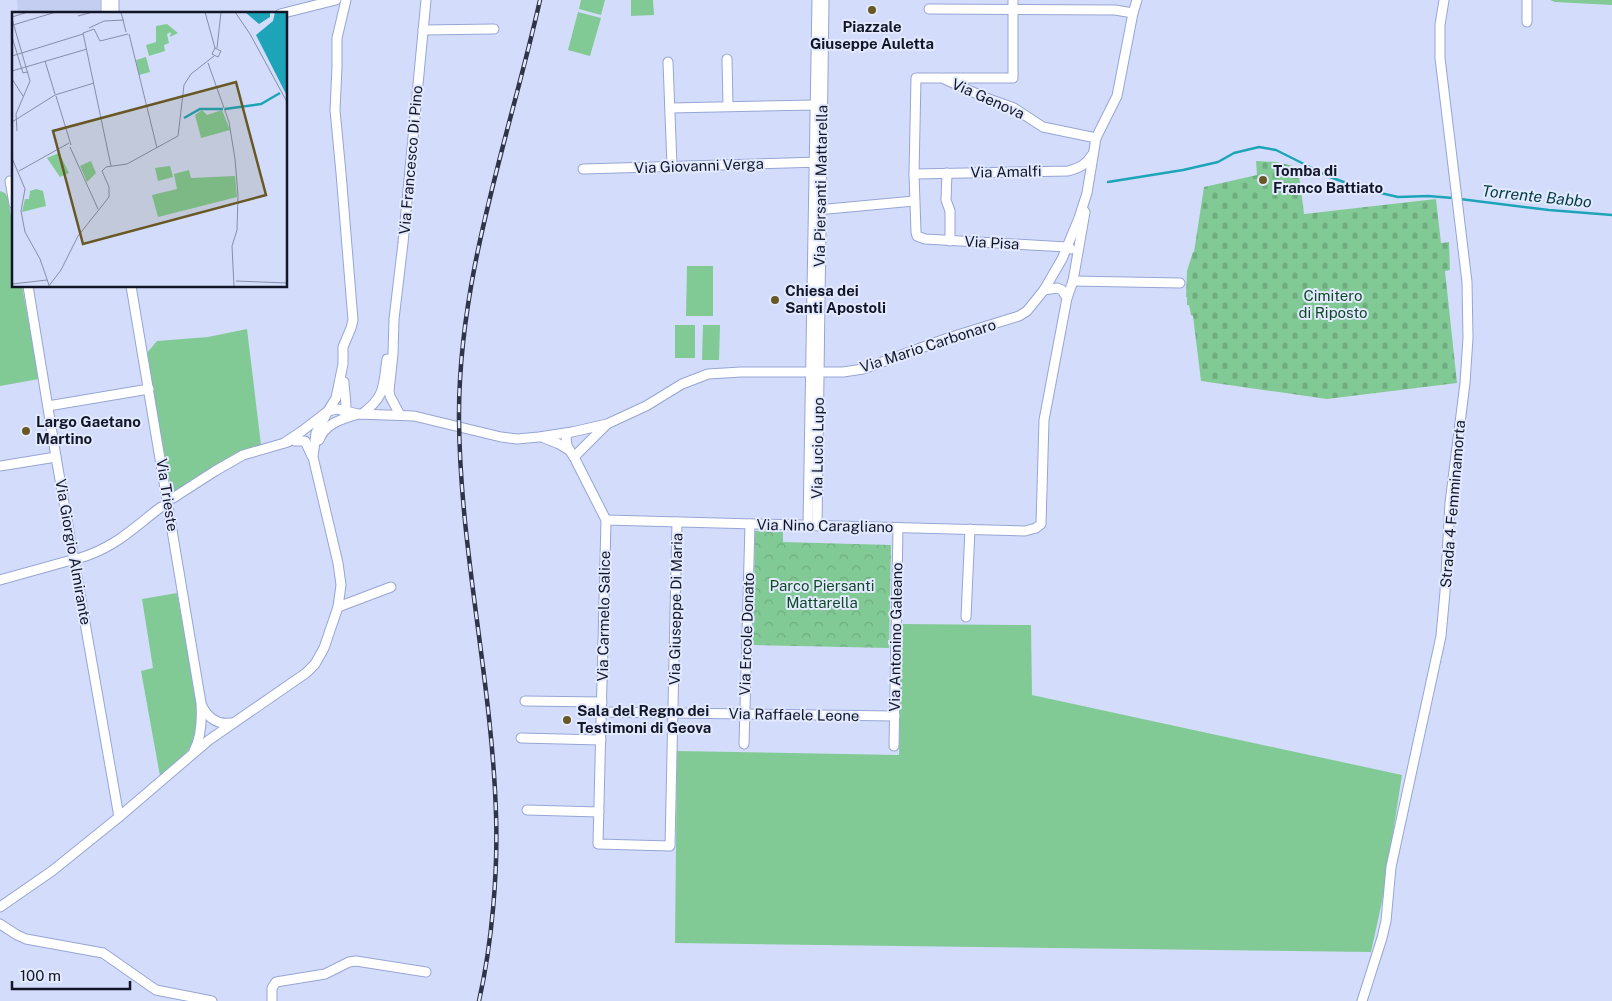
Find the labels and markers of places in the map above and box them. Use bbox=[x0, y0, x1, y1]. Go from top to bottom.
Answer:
marker: Piazzale Giuseppe Auletta bbox=[866, 4, 878, 16]
place label: Piazzale Giuseppe Auletta bbox=[810, 18, 934, 52]
place label: Tomba di Franco Battiato bbox=[1273, 162, 1383, 196]
marker: Tomba di Franco Battiato bbox=[1257, 174, 1269, 186]
place label: Chiesa dei Santi Apostoli bbox=[785, 282, 886, 316]
marker: Chiesa dei Santi Apostoli bbox=[769, 294, 781, 306]
place label: Largo Gaetano Martino bbox=[36, 413, 141, 447]
marker: Largo Gaetano Martino bbox=[20, 425, 32, 437]
place label: Sala del Regno dei Testimoni di Geova bbox=[577, 702, 711, 736]
marker: Sala del Regno dei Testimoni di Geova bbox=[561, 714, 573, 726]

